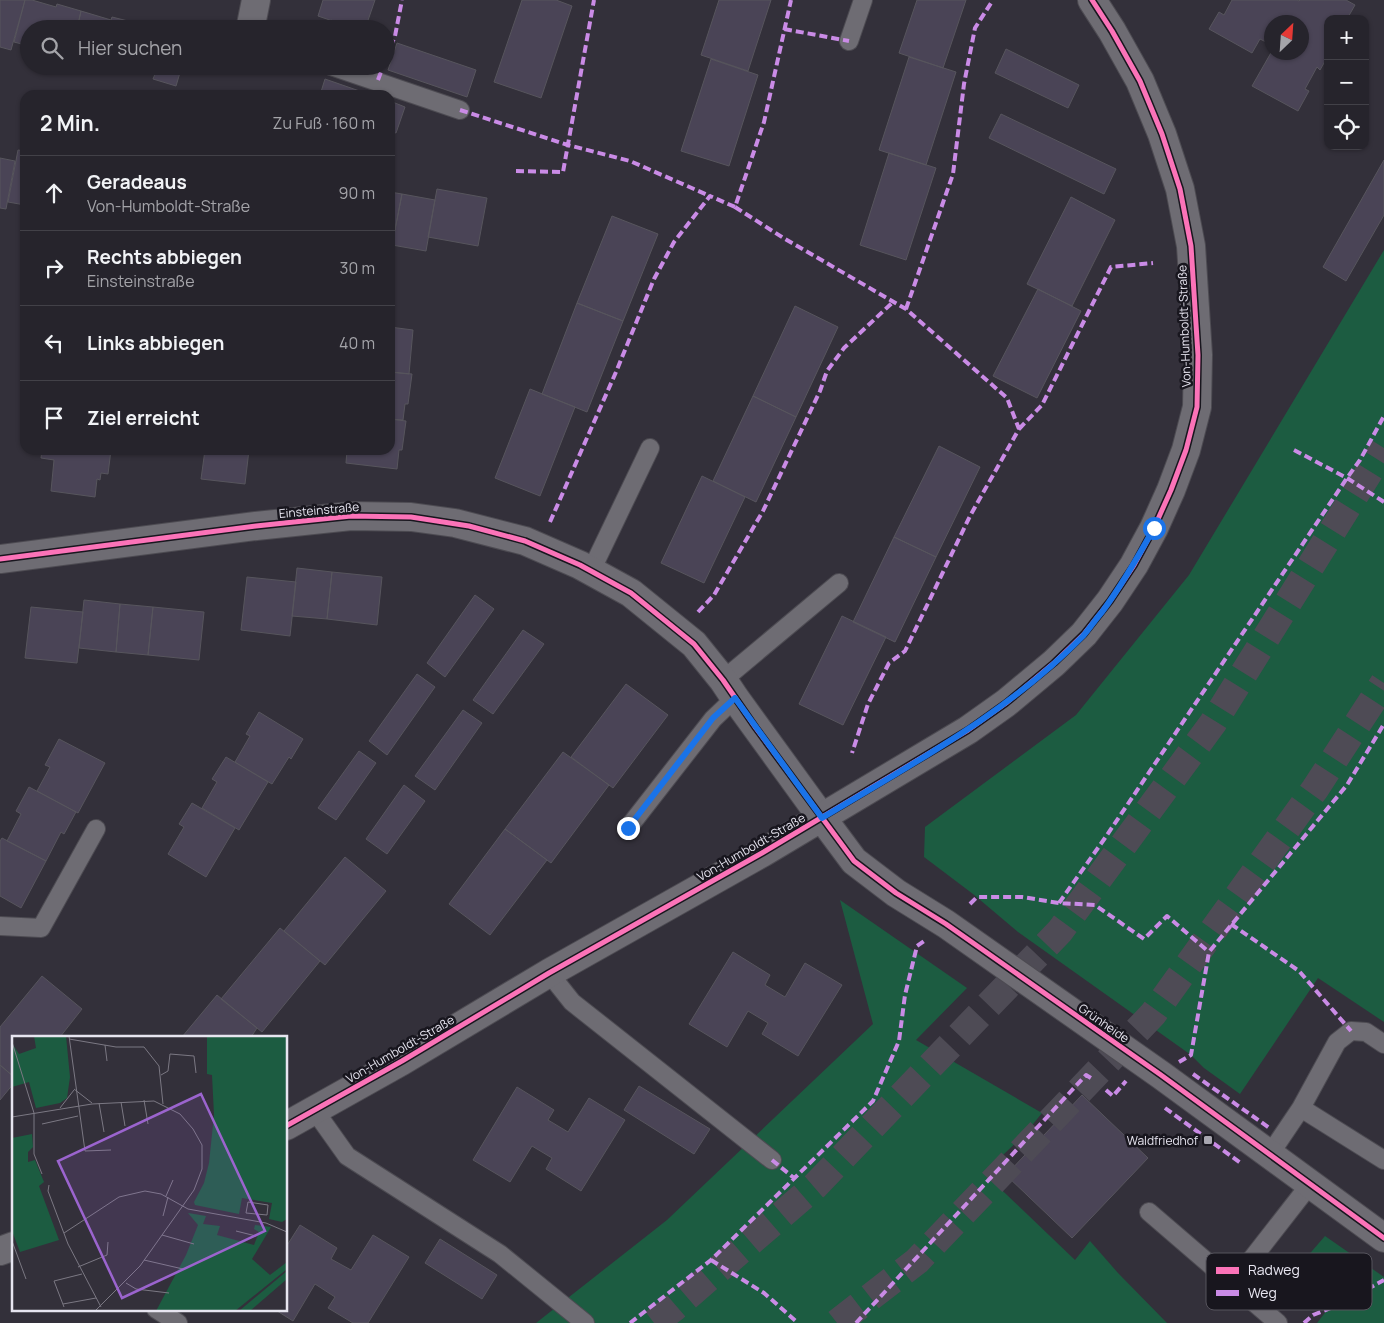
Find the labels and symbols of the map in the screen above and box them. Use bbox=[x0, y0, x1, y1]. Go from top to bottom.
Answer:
north arrow bbox=[1264, 15, 1309, 60]
street label: Von-Humboldt-Straße bbox=[1173, 265, 1195, 387]
street label: Einsteinstraße bbox=[278, 498, 360, 522]
route start bbox=[1143, 517, 1166, 540]
street label: Von-Humboldt-Straße bbox=[694, 809, 808, 885]
route end bbox=[617, 817, 640, 840]
street label: Grünheide bbox=[1075, 999, 1133, 1047]
street label: Von-Humboldt-Straße bbox=[343, 1011, 457, 1087]
inset map bbox=[12, 1036, 288, 1310]
place label: Waldfriedhof bbox=[1127, 1132, 1199, 1149]
marker: Waldfriedhof bbox=[1202, 1134, 1214, 1146]
legend bbox=[1206, 1253, 1372, 1310]
text: Radweg bbox=[1248, 1260, 1300, 1279]
text: Weg bbox=[1248, 1283, 1277, 1302]

